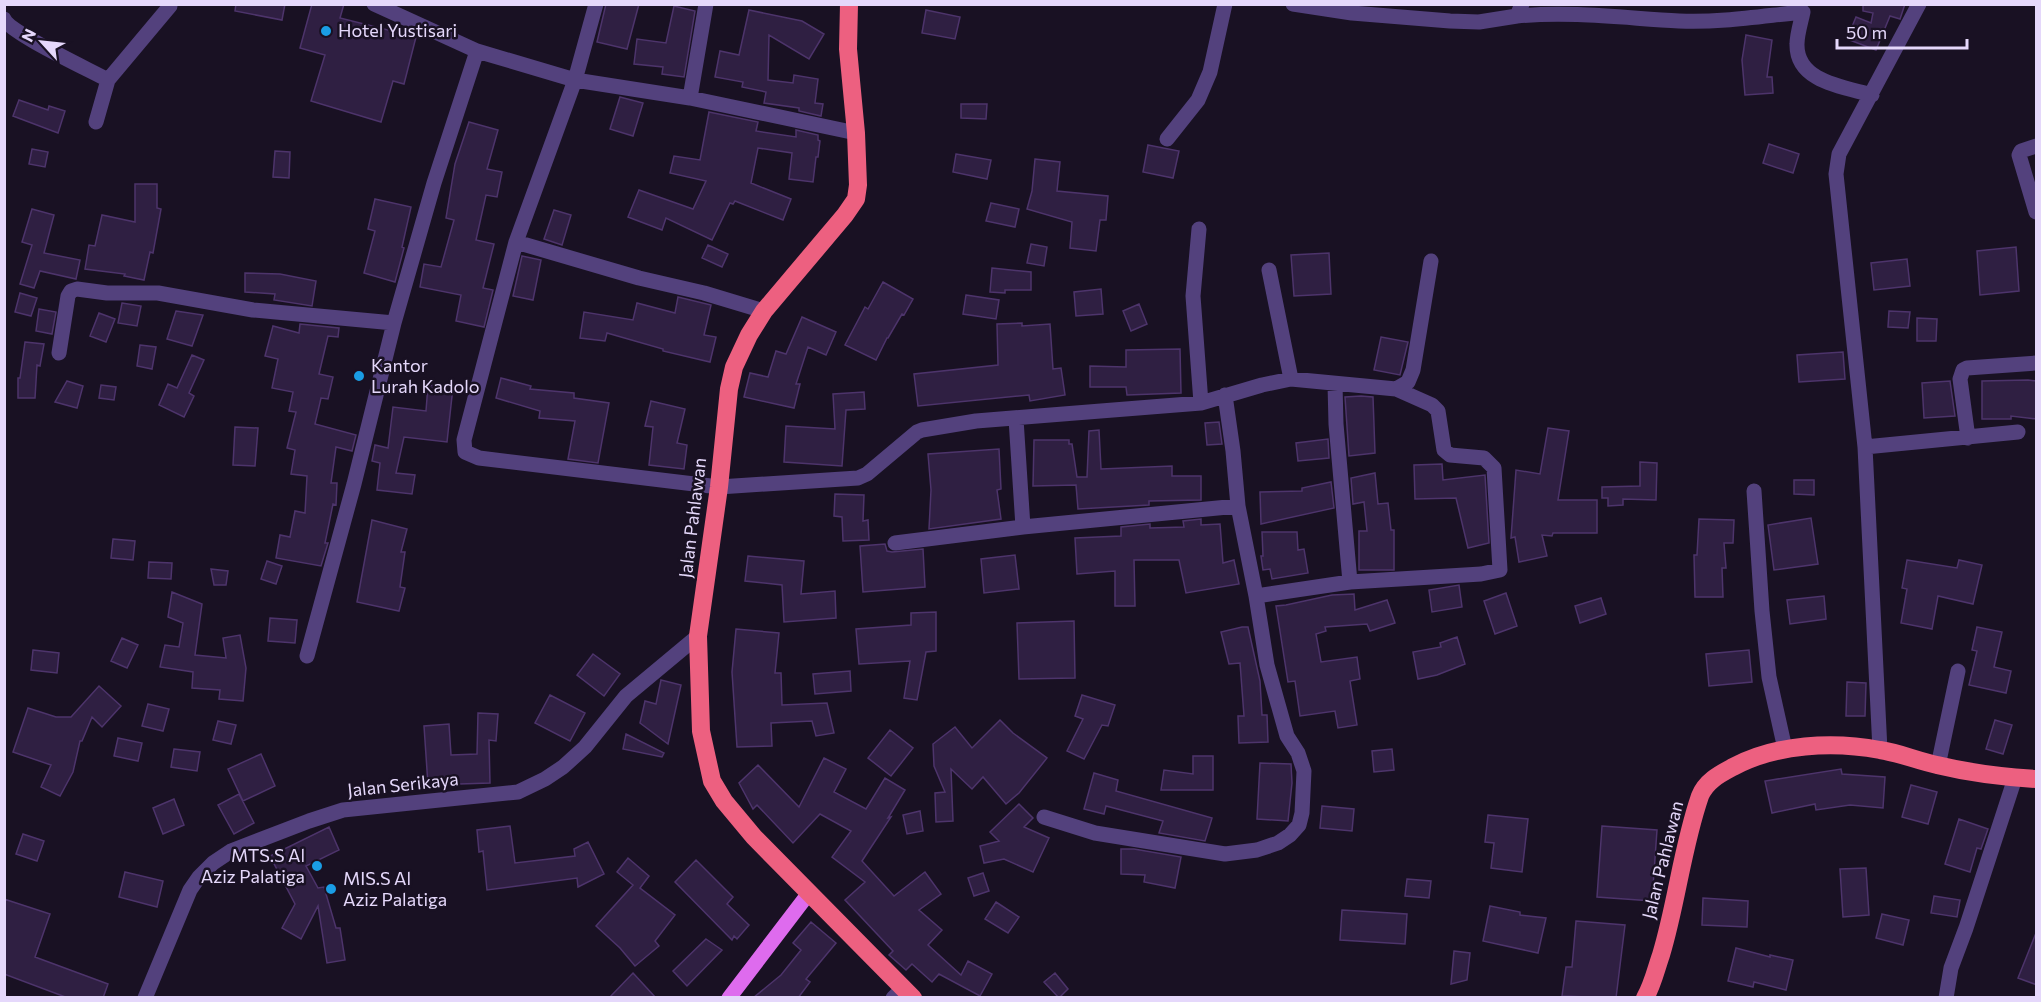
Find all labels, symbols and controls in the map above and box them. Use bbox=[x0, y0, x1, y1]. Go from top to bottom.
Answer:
north arrow bbox=[12, 12, 72, 72]
scale bar bbox=[1837, 12, 1968, 50]
place label: Hotel Yustisari bbox=[338, 19, 457, 41]
text: 50 m bbox=[1846, 21, 1887, 43]
marker: Hotel Yustisari bbox=[319, 24, 333, 38]
text: N bbox=[17, 25, 39, 45]
place label: Kantor Lurah Kadolo bbox=[371, 354, 480, 397]
marker: Kantor Lurah Kadolo bbox=[352, 369, 366, 383]
street label: Jalan Pahlawan bbox=[674, 456, 710, 579]
street label: Jalan Serikaya bbox=[346, 767, 460, 801]
street label: Jalan Pahlawan bbox=[1637, 798, 1687, 921]
place label: MTS.S Al Aziz Palatiga bbox=[201, 844, 305, 887]
marker: MTS.S Al Aziz Palatiga bbox=[310, 859, 324, 873]
place label: MIS.S Al Aziz Palatiga bbox=[343, 867, 447, 910]
marker: MIS.S Al Aziz Palatiga bbox=[324, 882, 338, 896]

